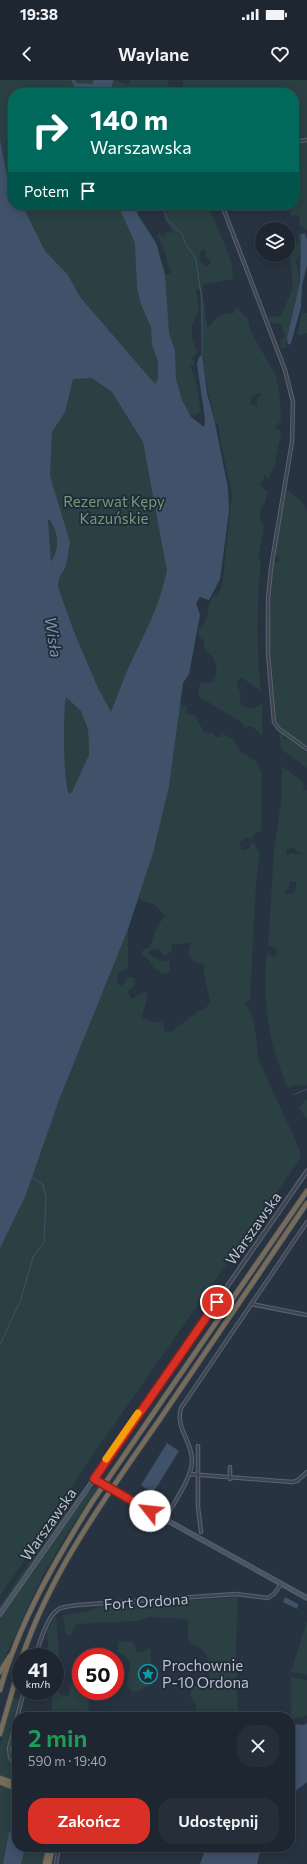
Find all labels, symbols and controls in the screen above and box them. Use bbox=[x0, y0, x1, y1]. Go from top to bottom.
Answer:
text: 19:38 bbox=[20, 5, 58, 23]
icon: back bbox=[16, 43, 38, 65]
text: Waylane bbox=[118, 43, 189, 65]
icon: heart bbox=[269, 43, 291, 65]
text: 140 m bbox=[90, 102, 168, 136]
icon: right bbox=[24, 104, 76, 156]
text: Warszawska bbox=[90, 136, 192, 158]
icon: arrive bbox=[77, 180, 99, 202]
text: Potem bbox=[24, 182, 69, 200]
map controls bbox=[255, 222, 295, 262]
button: layers bbox=[255, 222, 295, 262]
park label: Rezerwat Kępy Kazuńskie bbox=[63, 492, 165, 527]
water label: Wisła bbox=[41, 615, 67, 659]
street label: Warszawska bbox=[221, 1188, 285, 1268]
pin bbox=[200, 1285, 234, 1319]
icon: arrive bbox=[206, 1291, 228, 1313]
street label: Warszawska bbox=[16, 1484, 80, 1564]
position arrow bbox=[129, 1490, 171, 1532]
street label: Fort Ordona bbox=[103, 1589, 189, 1613]
speed limit sign: 50 bbox=[72, 1648, 124, 1700]
place label: Prochownie P-10 Ordona bbox=[162, 1656, 249, 1691]
text: 41 bbox=[28, 1657, 48, 1681]
place icon: Prochownie P-10 Ordona bbox=[137, 1663, 159, 1685]
text: km/h bbox=[26, 1678, 50, 1690]
text: 2 min bbox=[28, 1723, 87, 1752]
button: close bbox=[237, 1725, 279, 1767]
text: 590 m · 19:40 bbox=[28, 1753, 107, 1769]
button: Zakończ bbox=[28, 1798, 150, 1844]
button: Udostępnij bbox=[158, 1798, 279, 1844]

